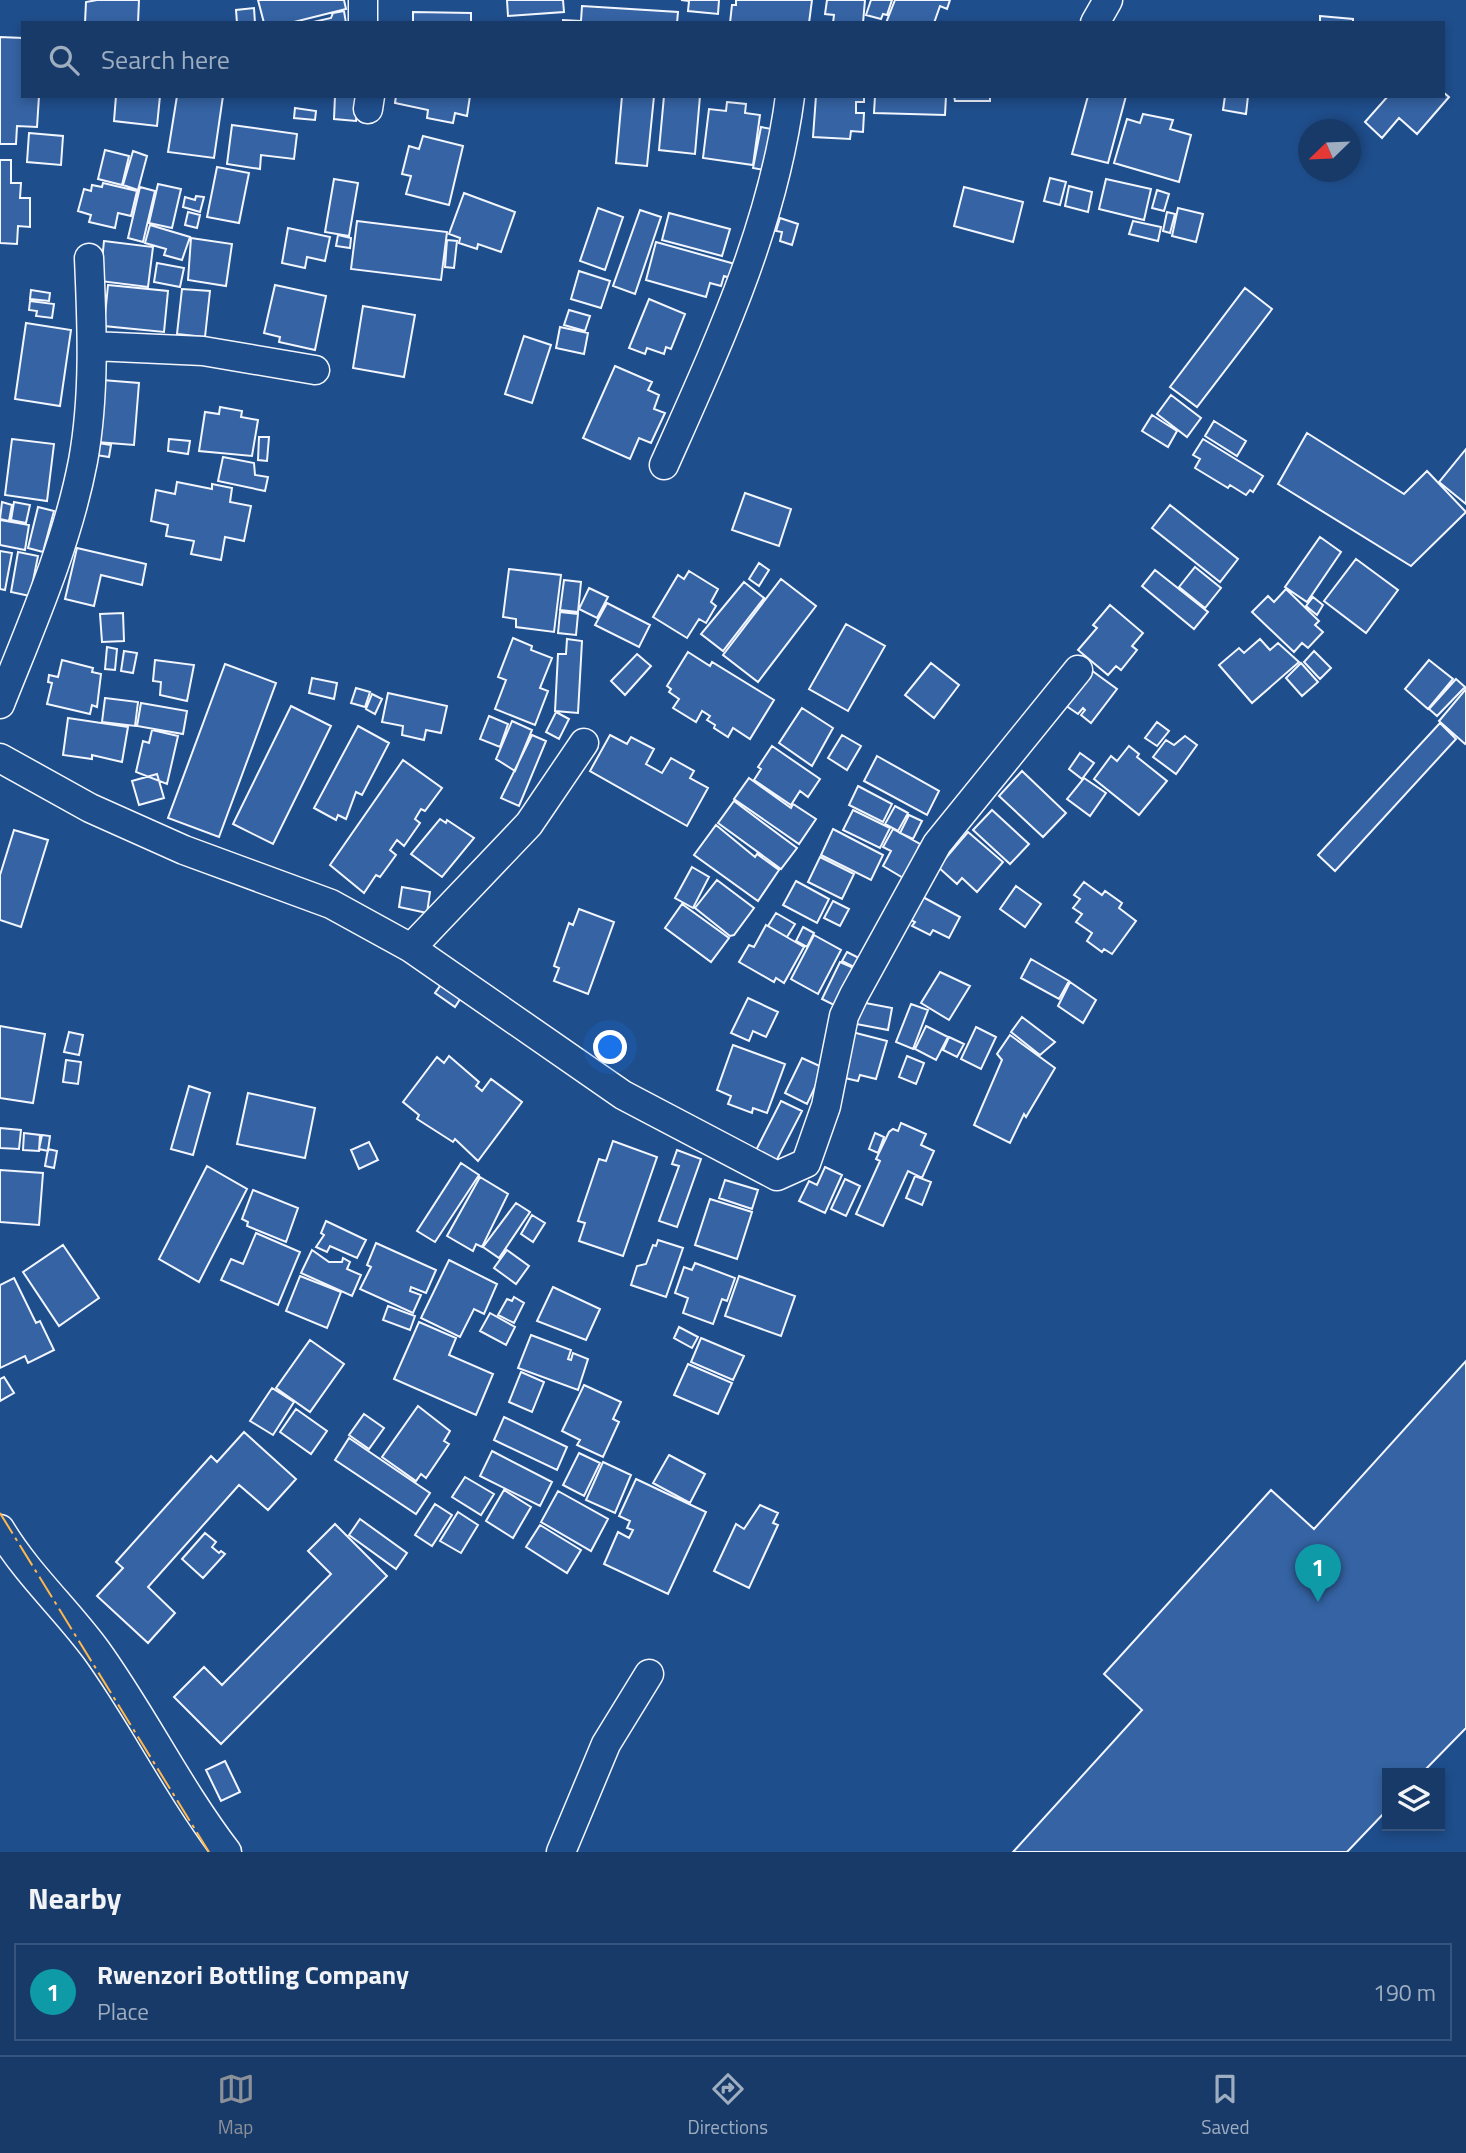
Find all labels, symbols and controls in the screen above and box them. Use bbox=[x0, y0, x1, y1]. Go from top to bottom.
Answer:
search box bbox=[21, 21, 1445, 98]
text: Search here bbox=[101, 40, 230, 79]
icon: search bbox=[45, 41, 83, 79]
north arrow bbox=[1298, 119, 1361, 182]
your location bbox=[593, 1030, 627, 1064]
pin: 1 bbox=[1295, 1544, 1341, 1602]
map controls bbox=[1382, 1768, 1445, 1831]
button: layers bbox=[1382, 1768, 1445, 1831]
text: Nearby bbox=[28, 1875, 121, 1921]
text: Rwenzori Bottling Company bbox=[97, 1955, 409, 1994]
text: 1 bbox=[47, 1975, 59, 2010]
text: 190 m bbox=[1373, 1975, 1436, 2010]
text: Place bbox=[97, 1994, 149, 2029]
tab: Map bbox=[217, 2070, 255, 2141]
tab: Directions bbox=[688, 2070, 768, 2141]
tab: Saved bbox=[1201, 2070, 1249, 2141]

